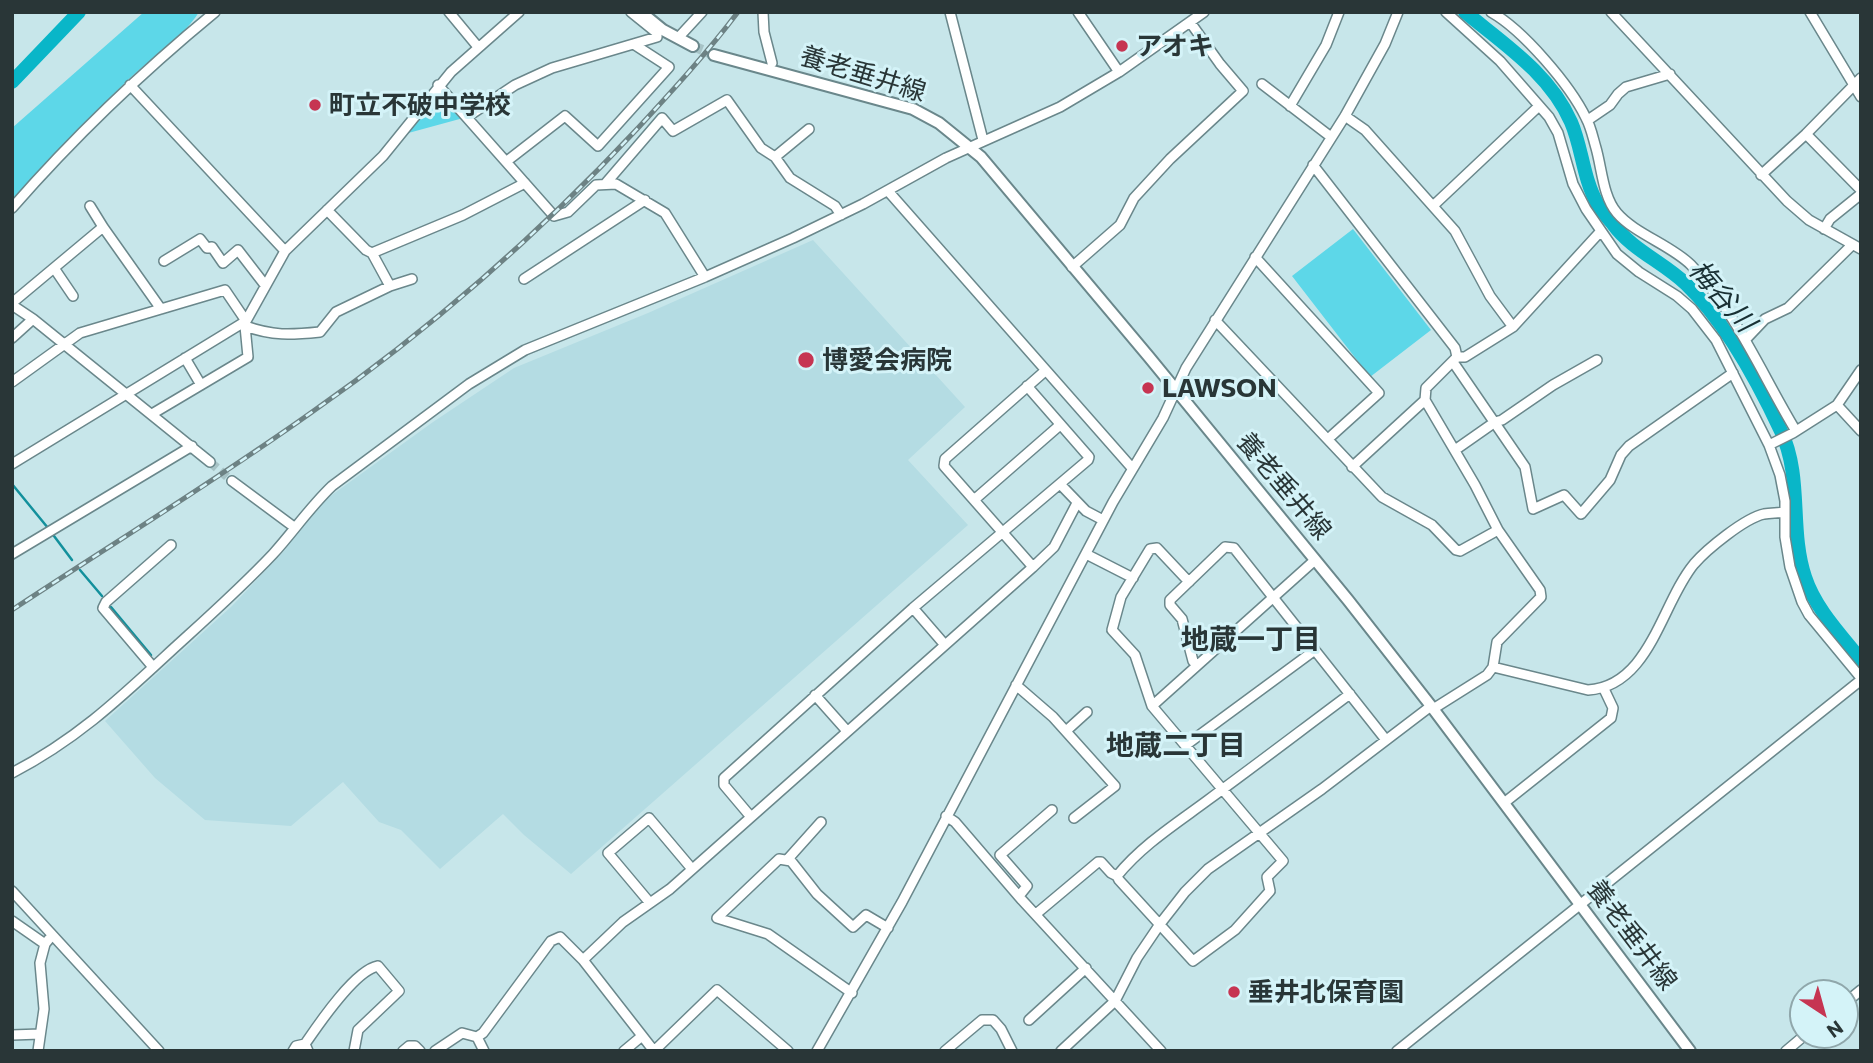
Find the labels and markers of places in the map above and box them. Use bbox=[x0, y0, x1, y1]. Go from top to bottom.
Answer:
place label: アオキ bbox=[1136, 30, 1214, 62]
marker: アオキ bbox=[1114, 38, 1130, 54]
place label: 町立不破中学校 bbox=[329, 89, 511, 121]
marker: 町立不破中学校 bbox=[307, 97, 323, 113]
place label: 博愛会病院 bbox=[822, 344, 952, 376]
marker: 博愛会病院 bbox=[796, 350, 816, 370]
place label: LAWSON bbox=[1162, 372, 1277, 404]
marker: LAWSON bbox=[1140, 380, 1156, 396]
place label: 垂井北保育園 bbox=[1248, 976, 1404, 1008]
marker: 垂井北保育園 bbox=[1226, 984, 1242, 1000]

